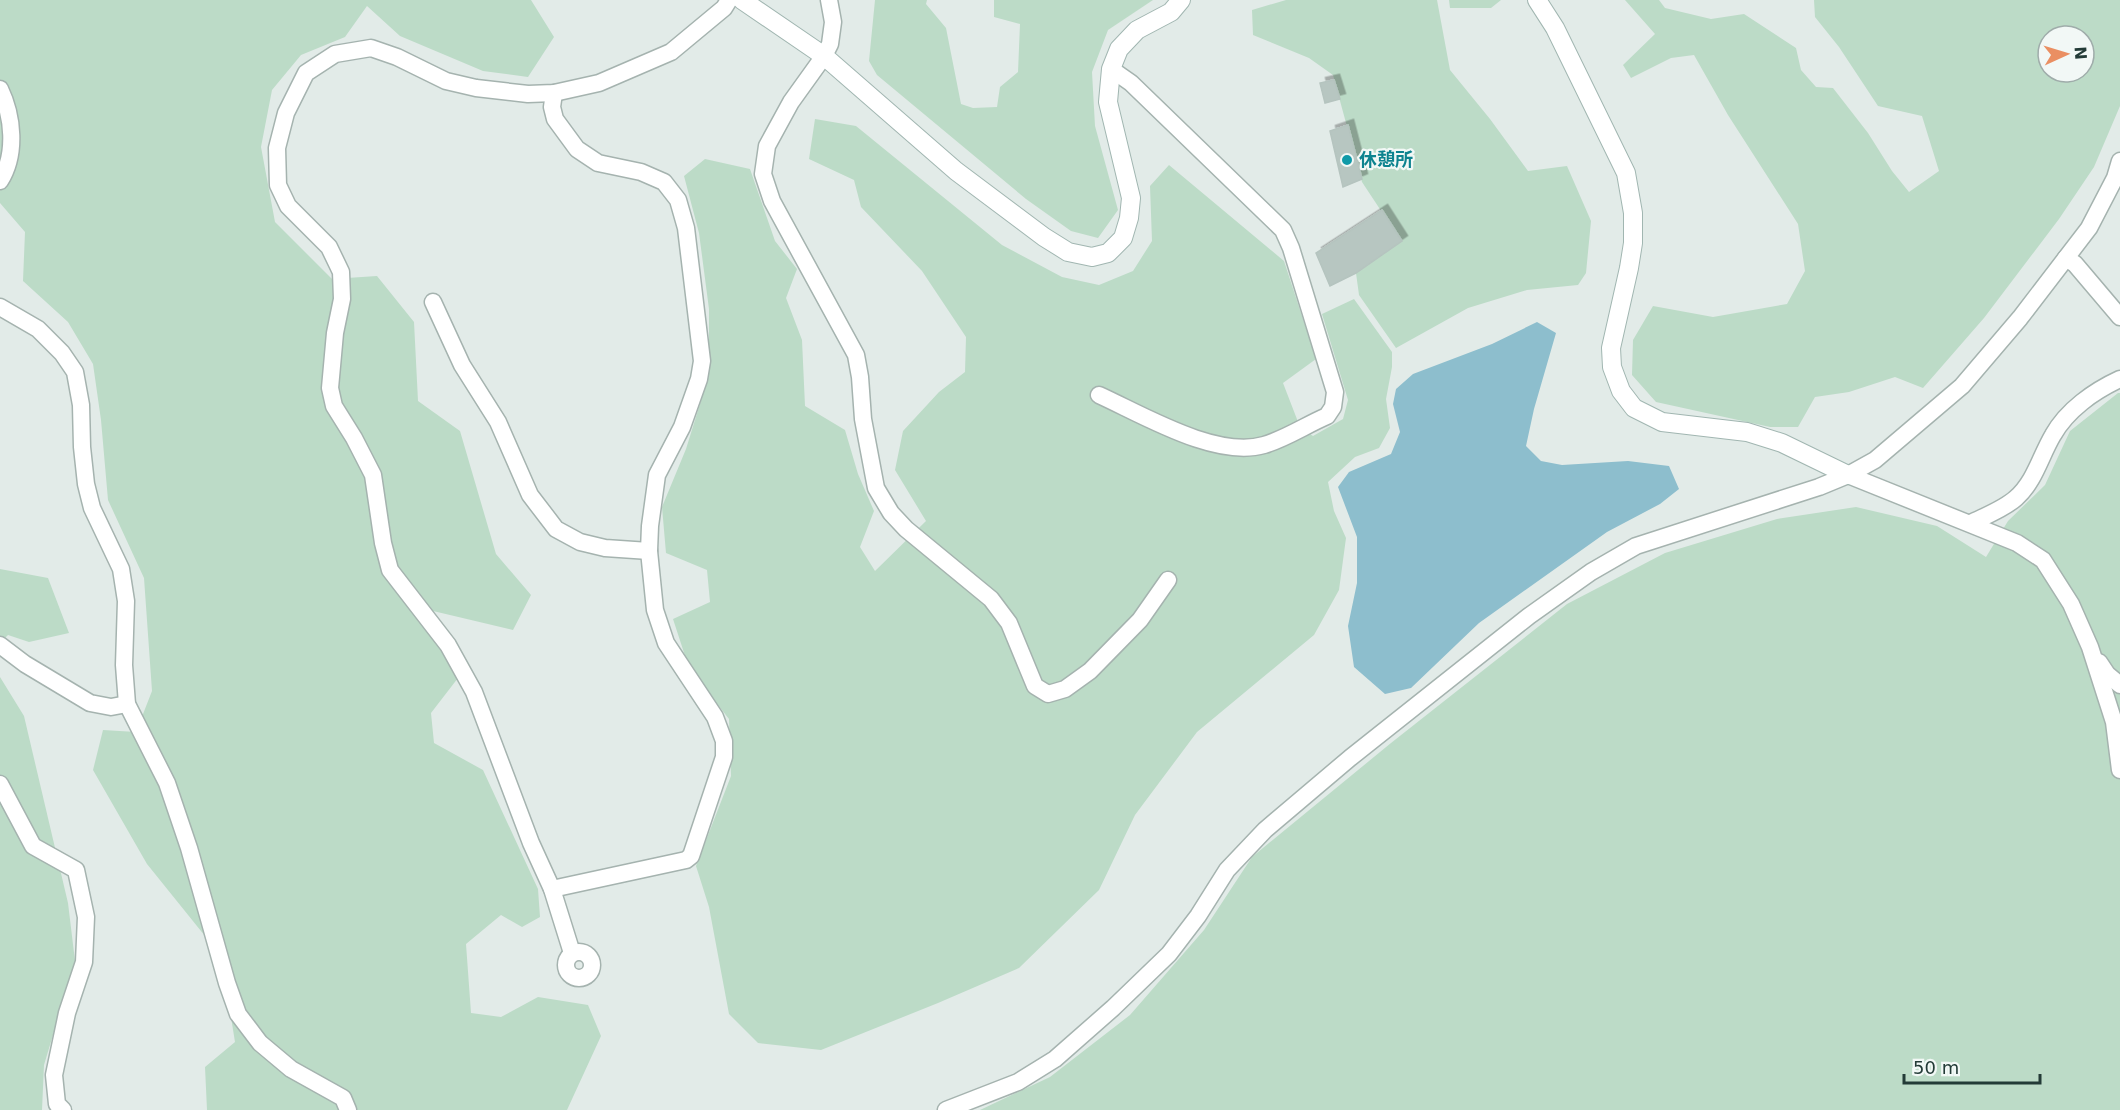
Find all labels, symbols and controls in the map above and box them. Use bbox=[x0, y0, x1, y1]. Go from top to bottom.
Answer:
north arrow bbox=[2036, 24, 2096, 84]
text: N bbox=[2071, 46, 2090, 60]
place label: 休憩所 bbox=[1359, 149, 1413, 170]
marker: 休憩所 bbox=[1340, 153, 1354, 167]
scale bar bbox=[1904, 1047, 2040, 1085]
text: 50 m bbox=[1913, 1057, 1959, 1078]

